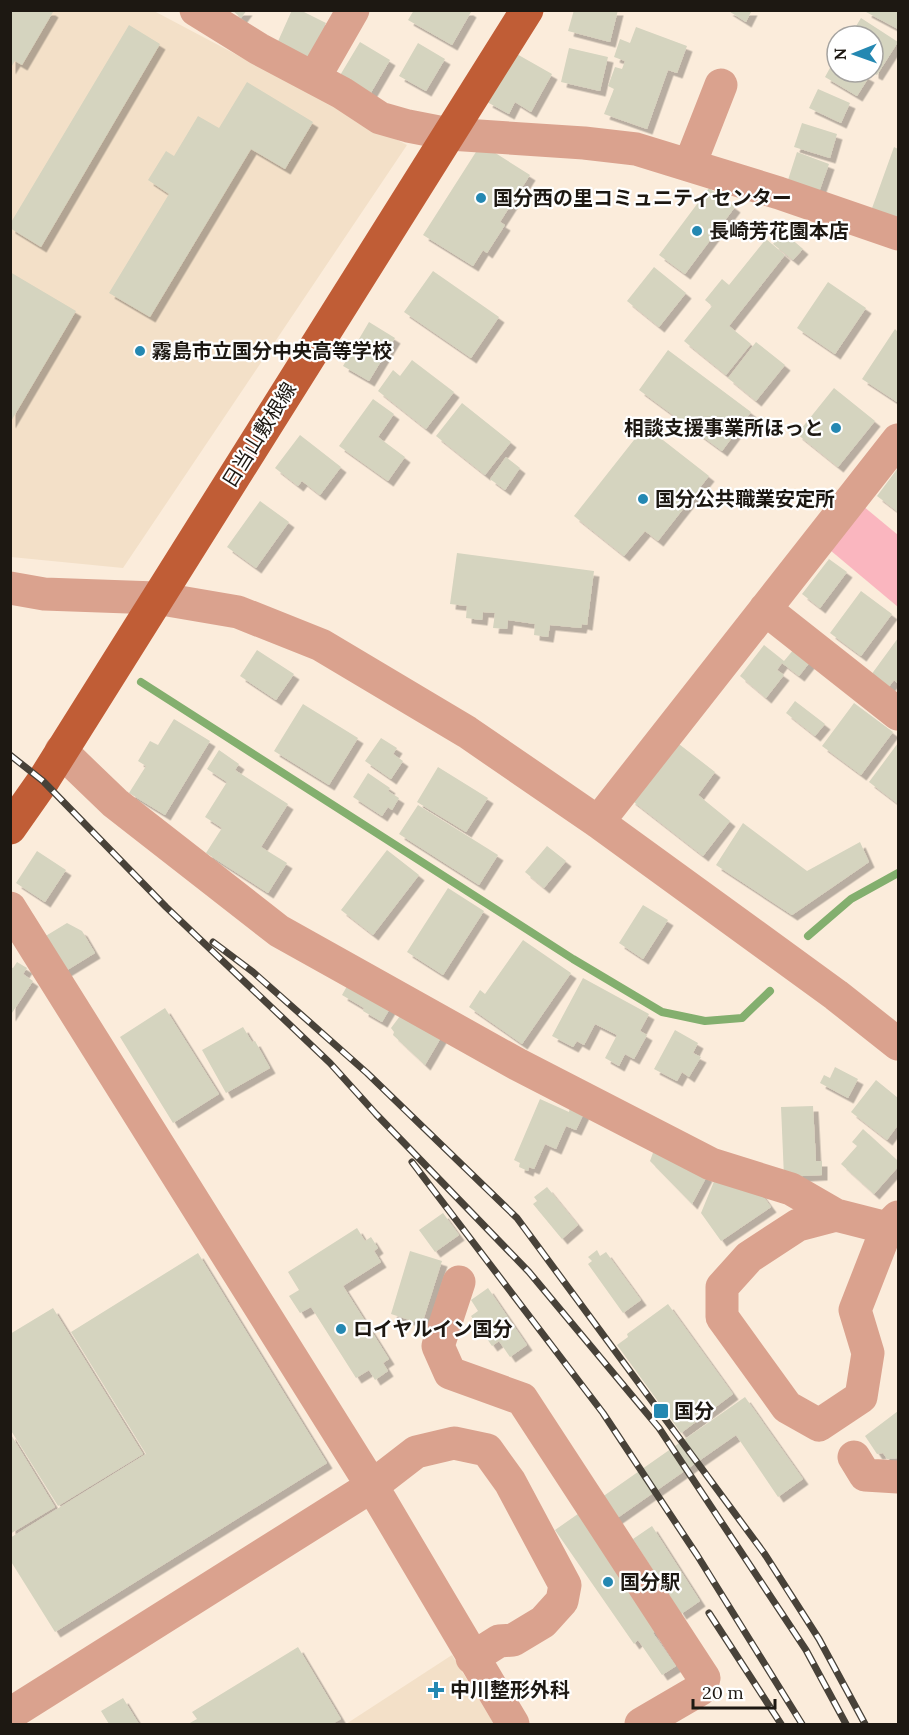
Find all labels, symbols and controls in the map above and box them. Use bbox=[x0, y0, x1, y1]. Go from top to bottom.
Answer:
north arrow bbox=[825, 24, 885, 84]
text: N bbox=[830, 48, 850, 61]
place label: 国分西の里コミュニティセンター bbox=[493, 185, 792, 210]
marker: 国分西の里コミュニティセンター bbox=[474, 191, 488, 205]
place label: 長崎芳花園本店 bbox=[709, 218, 849, 243]
marker: 長崎芳花園本店 bbox=[690, 224, 704, 238]
place label: 霧島市立国分中央高等学校 bbox=[152, 338, 392, 363]
marker: 霧島市立国分中央高等学校 bbox=[133, 344, 147, 358]
street label: 日当山敷根線 bbox=[216, 377, 301, 492]
place label: 相談支援事業所ほっと bbox=[624, 415, 824, 440]
marker: 相談支援事業所ほっと bbox=[829, 421, 843, 435]
place label: 国分公共職業安定所 bbox=[655, 486, 835, 511]
marker: 国分公共職業安定所 bbox=[636, 492, 650, 506]
place label: ロイヤルイン国分 bbox=[353, 1316, 512, 1341]
marker: ロイヤルイン国分 bbox=[334, 1322, 348, 1336]
place label: 国分 bbox=[674, 1398, 714, 1423]
marker: 国分 bbox=[652, 1402, 670, 1420]
place label: 国分駅 bbox=[620, 1569, 680, 1594]
marker: 国分駅 bbox=[601, 1575, 615, 1589]
scale bar bbox=[693, 1672, 776, 1710]
place label: 中川整形外科 bbox=[450, 1677, 570, 1702]
marker: 中川整形外科 bbox=[427, 1681, 445, 1699]
text: 20 m bbox=[702, 1681, 744, 1704]

